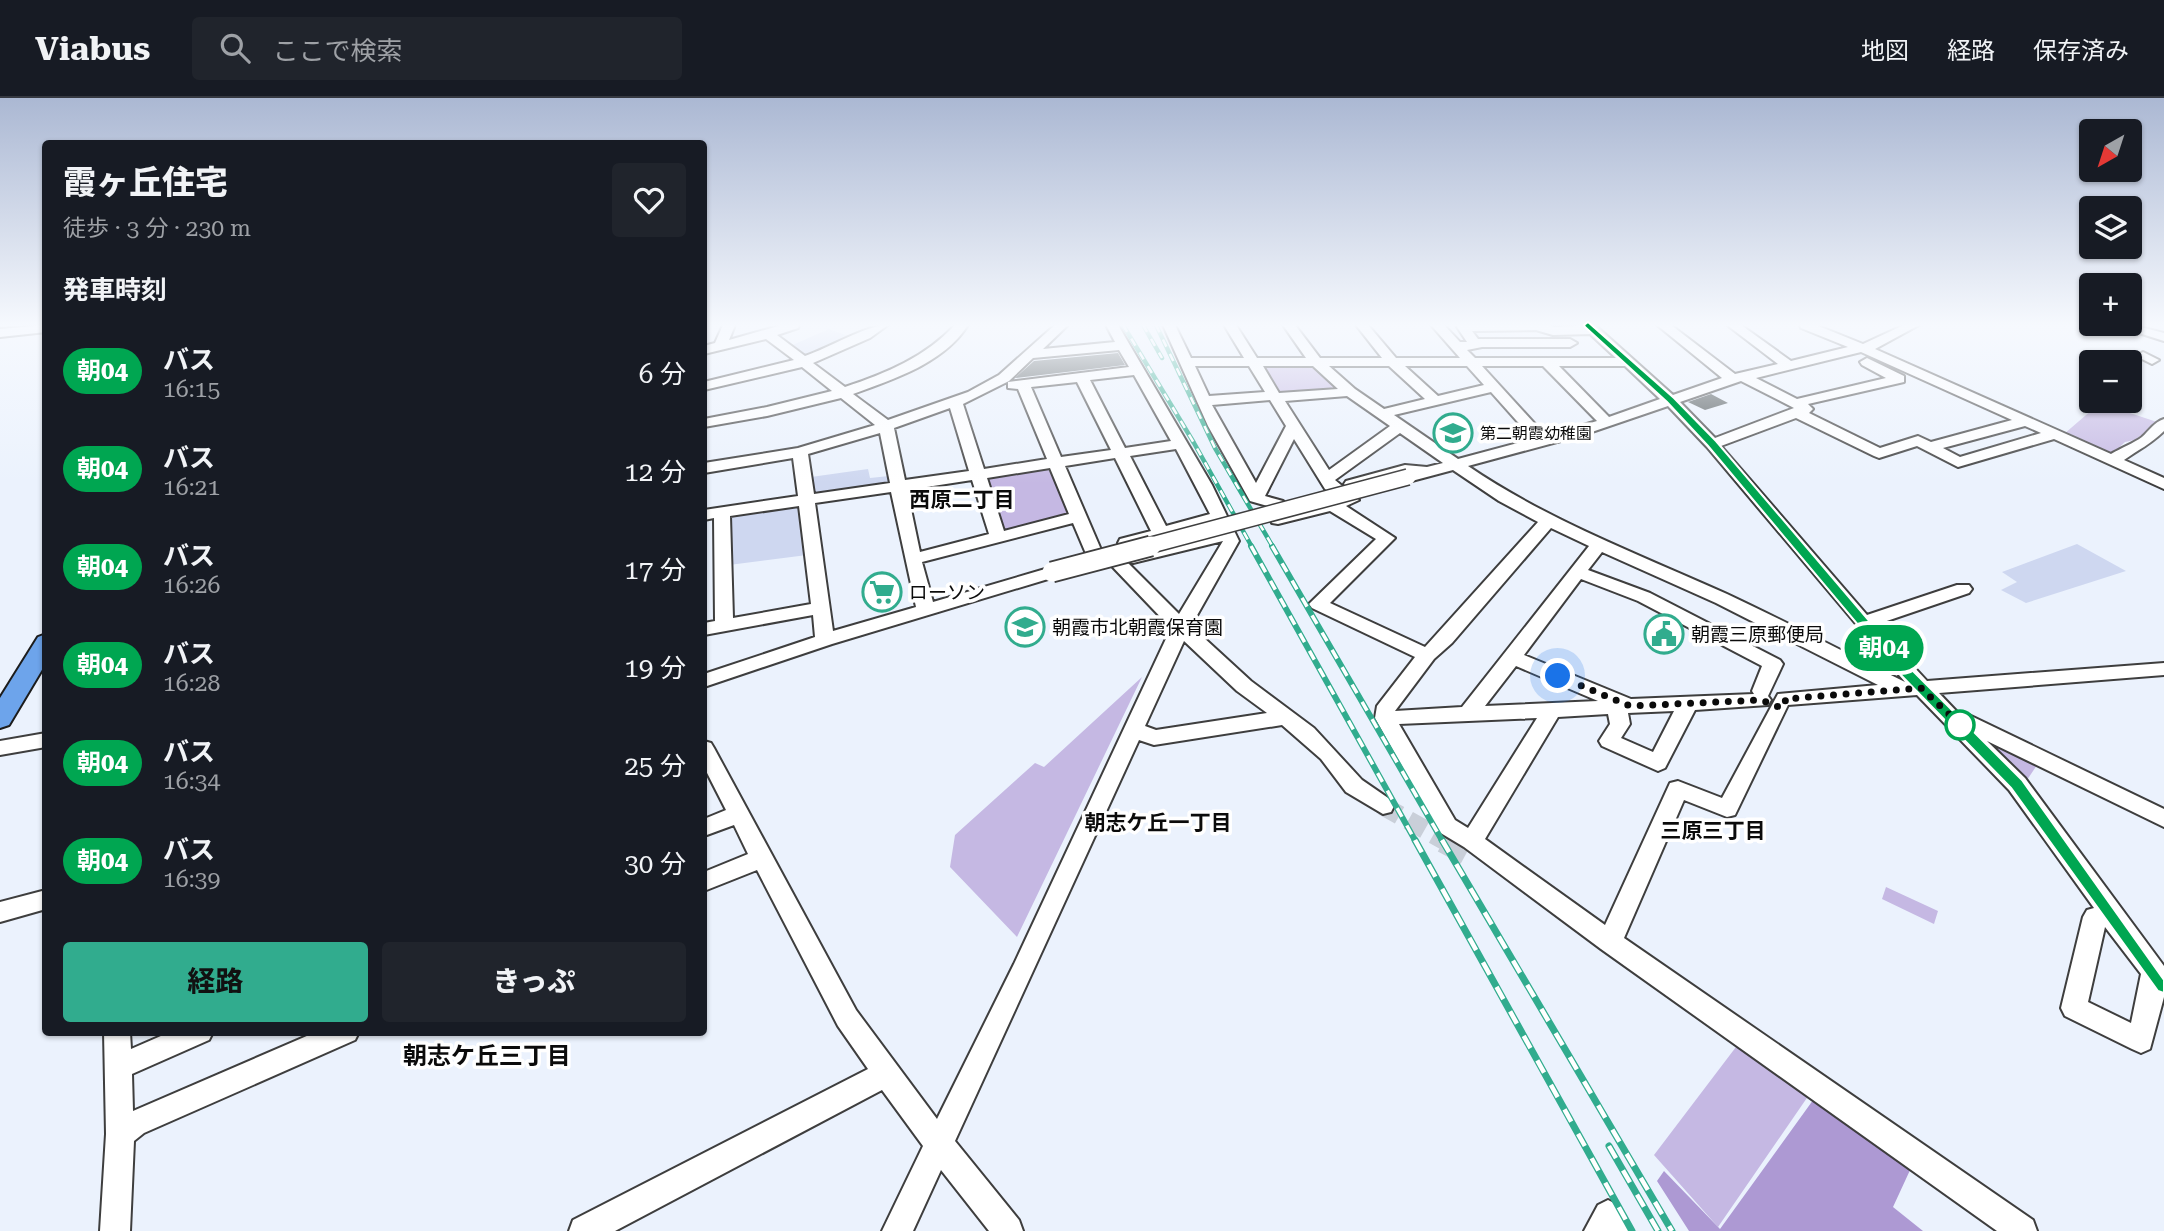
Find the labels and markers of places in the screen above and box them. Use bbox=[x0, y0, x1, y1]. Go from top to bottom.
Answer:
school or university icon: 第二朝霞幼稚園 bbox=[1432, 412, 1474, 454]
place label: 第二朝霞幼稚園 bbox=[1480, 424, 1592, 443]
supermarket icon: ローソン bbox=[861, 571, 903, 613]
place label: ローソン bbox=[909, 581, 985, 604]
school or university icon: 朝霞市北朝霞保育園 bbox=[1004, 606, 1046, 648]
public building icon: 朝霞三原郵便局 bbox=[1643, 613, 1685, 655]
place label: 朝霞市北朝霞保育園 bbox=[1052, 616, 1223, 639]
place label: 朝霞三原郵便局 bbox=[1691, 623, 1824, 646]
unlabelled marker bbox=[1945, 710, 1975, 740]

